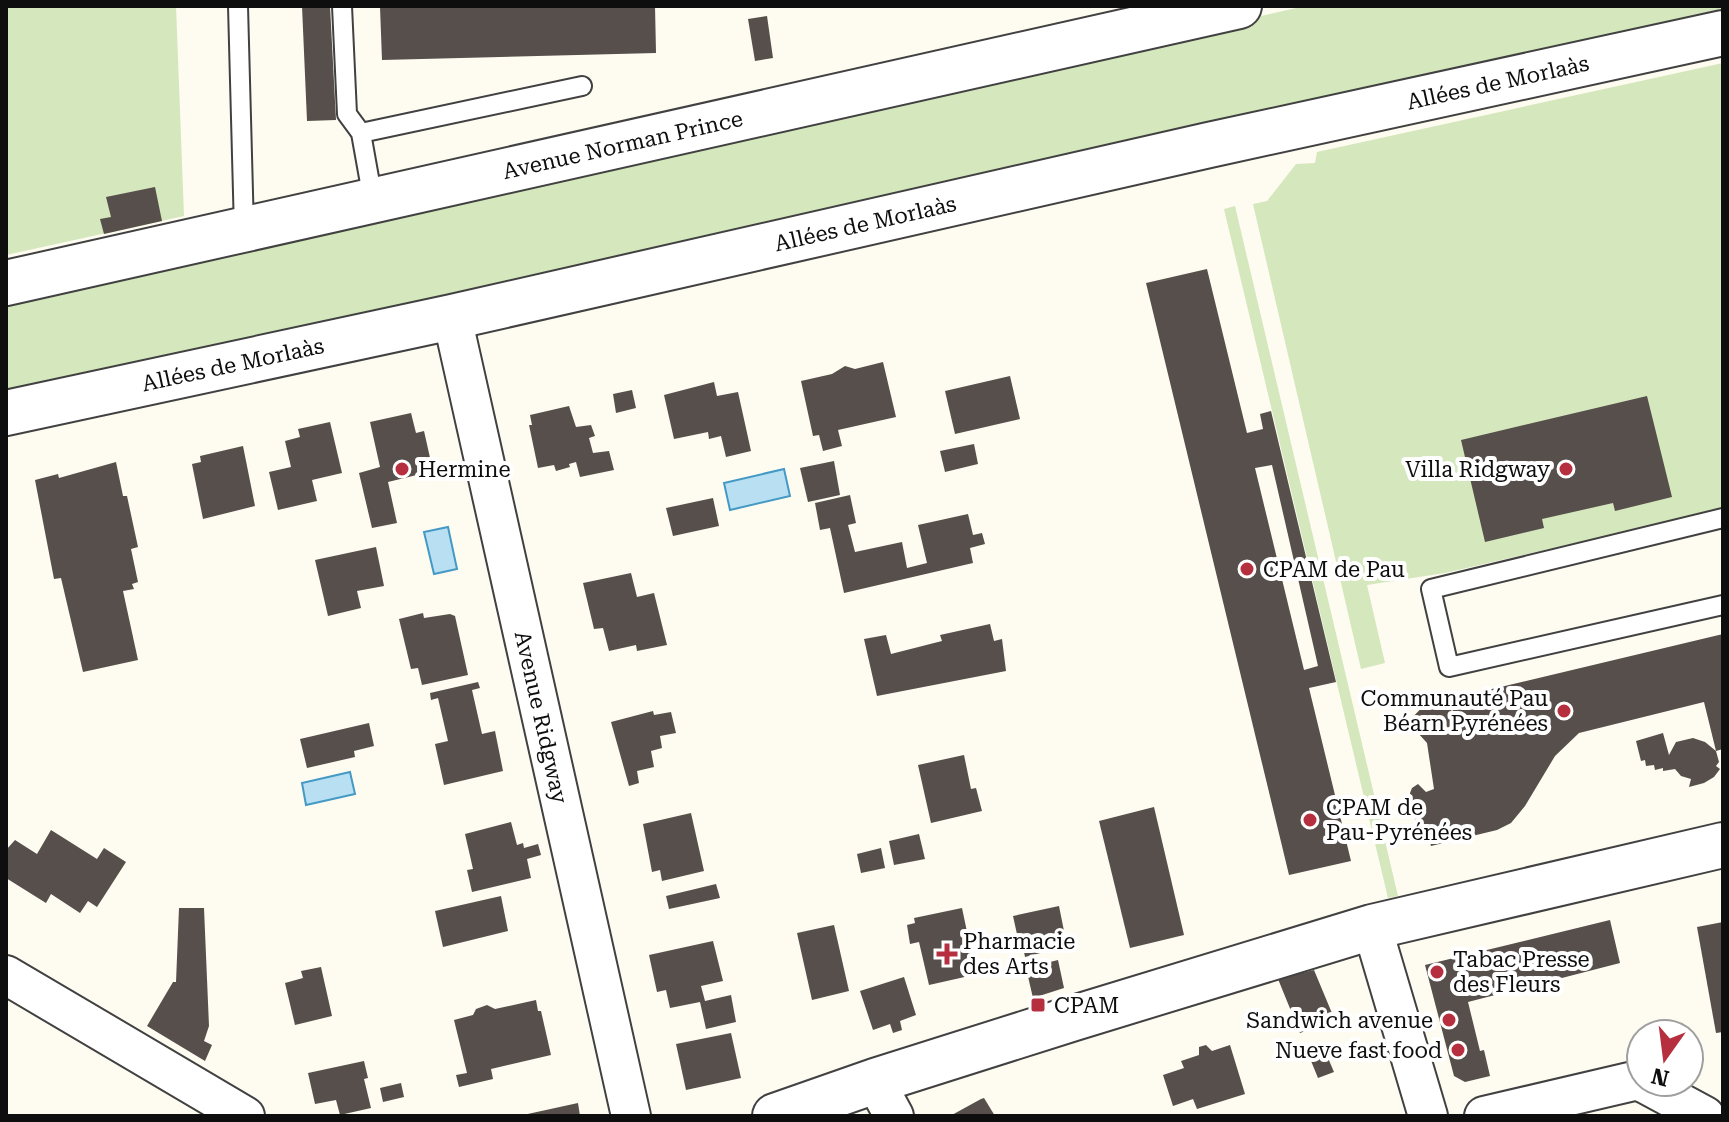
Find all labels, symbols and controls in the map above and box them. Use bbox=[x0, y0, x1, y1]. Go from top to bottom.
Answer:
street label: Allées de Morlaàs bbox=[1404, 50, 1591, 114]
street label: Avenue Norman Prince bbox=[500, 105, 745, 184]
street label: Allées de Morlaàs bbox=[772, 190, 959, 256]
street label: Allées de Morlaàs bbox=[139, 332, 326, 396]
place label: Hermine bbox=[418, 457, 511, 482]
place label: Villa Ridgway bbox=[1405, 457, 1550, 482]
marker: Hermine bbox=[393, 460, 411, 478]
marker: Villa Ridgway bbox=[1557, 460, 1575, 478]
place label: CPAM de Pau bbox=[1263, 557, 1405, 582]
marker: CPAM de Pau bbox=[1238, 560, 1256, 578]
street label: Avenue Ridgway bbox=[510, 629, 573, 806]
place label: Communauté Pau Béarn Pyrénées bbox=[1361, 686, 1548, 736]
marker: Communauté Pau Béarn Pyrénées bbox=[1555, 702, 1573, 720]
place label: CPAM de Pau-Pyrénées bbox=[1326, 795, 1472, 845]
marker: CPAM de Pau-Pyrénées bbox=[1301, 811, 1319, 829]
place label: Pharmacie des Arts bbox=[963, 929, 1075, 979]
marker: Pharmacie des Arts bbox=[938, 945, 956, 963]
place label: Tabac Presse des Fleurs bbox=[1453, 947, 1590, 997]
marker: Tabac Presse des Fleurs bbox=[1428, 963, 1446, 981]
place label: CPAM bbox=[1054, 993, 1119, 1018]
marker: CPAM bbox=[1029, 996, 1047, 1014]
place label: Sandwich avenue bbox=[1246, 1008, 1433, 1033]
marker: Sandwich avenue bbox=[1440, 1011, 1458, 1029]
north arrow bbox=[1625, 1018, 1705, 1098]
place label: Nueve fast food bbox=[1275, 1038, 1442, 1063]
marker: Nueve fast food bbox=[1449, 1041, 1467, 1059]
text: N bbox=[1649, 1063, 1672, 1091]

